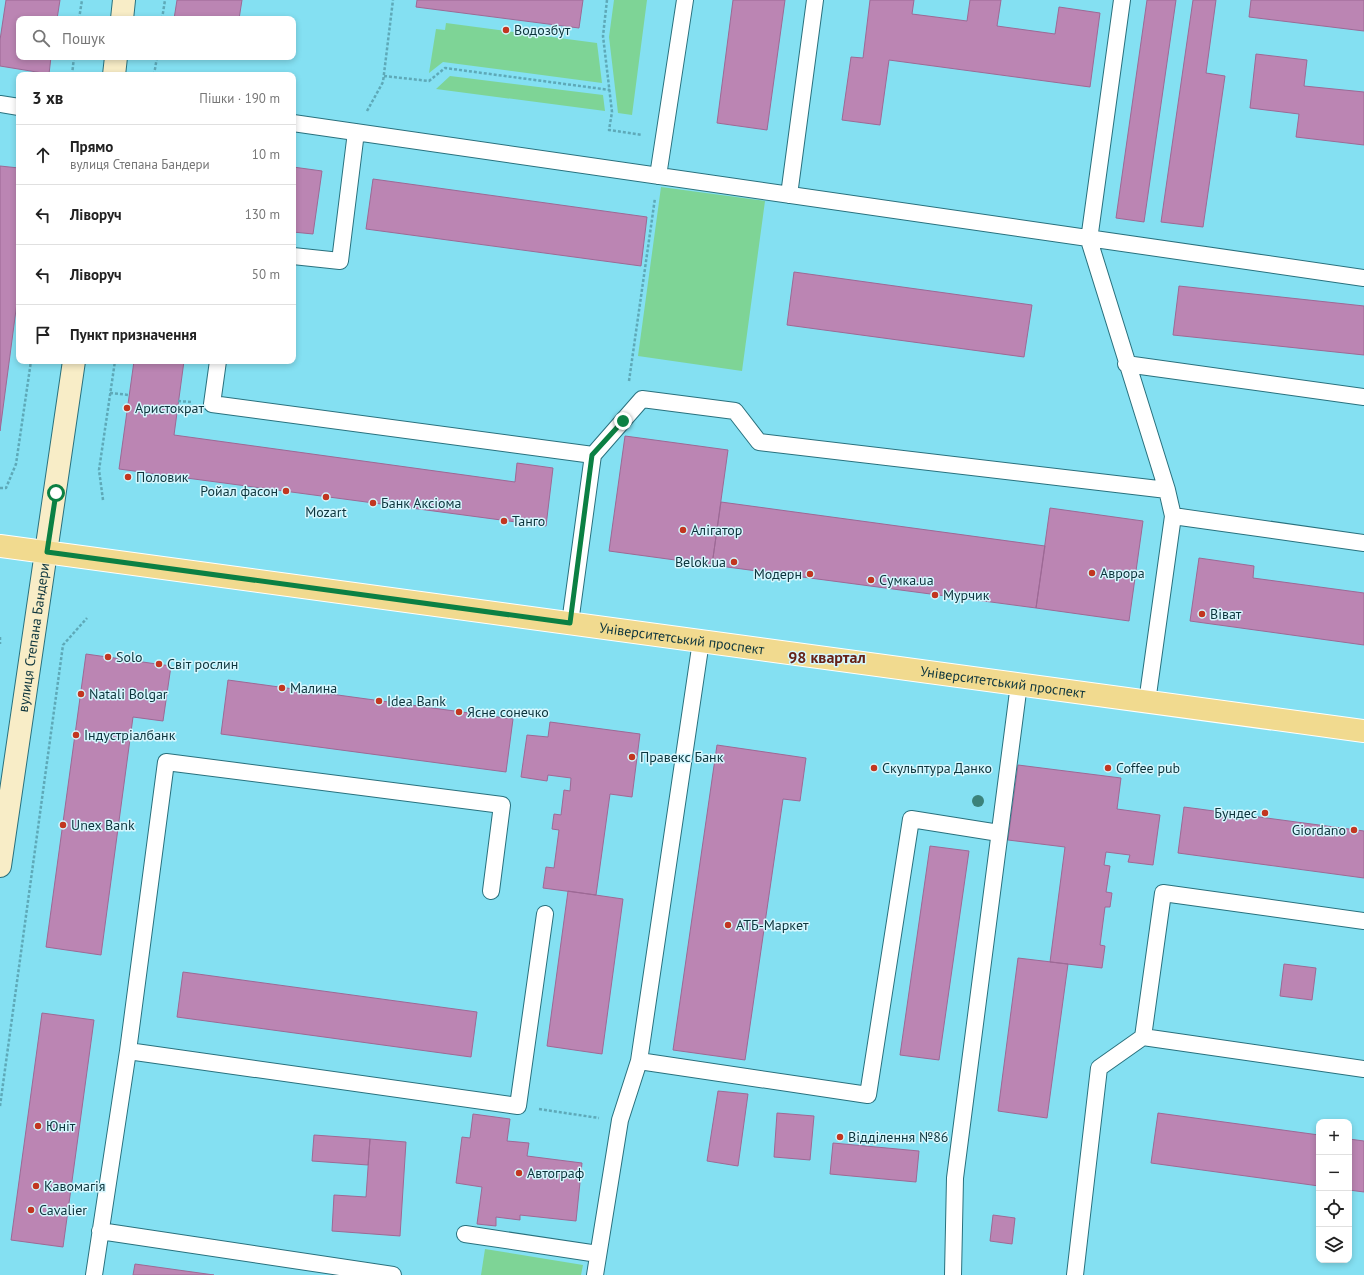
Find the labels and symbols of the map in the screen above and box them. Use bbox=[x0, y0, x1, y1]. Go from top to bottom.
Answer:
place label: Водозбут bbox=[514, 21, 571, 39]
marker: Водозбут bbox=[501, 25, 511, 35]
place label: Аристократ bbox=[135, 399, 205, 417]
marker: Аристократ bbox=[122, 403, 132, 413]
route end bbox=[614, 412, 632, 430]
place label: Половик bbox=[136, 468, 189, 486]
marker: Половик bbox=[123, 472, 133, 482]
place label: Ройал фасон bbox=[200, 482, 278, 500]
route start bbox=[47, 484, 65, 502]
marker: Ройал фасон bbox=[281, 486, 291, 496]
marker: Mozart bbox=[321, 492, 331, 502]
place label: Банк Аксіома bbox=[381, 494, 462, 512]
marker: Банк Аксіома bbox=[368, 498, 378, 508]
place label: Mozart bbox=[305, 503, 347, 521]
place label: Танго bbox=[512, 512, 545, 530]
marker: Танго bbox=[499, 516, 509, 526]
place label: Алігатор bbox=[691, 521, 742, 539]
marker: Алігатор bbox=[678, 525, 688, 535]
place label: Belok.ua bbox=[675, 553, 726, 571]
marker: Belok.ua bbox=[729, 557, 739, 567]
street label: вулиця Степана Бандери bbox=[14, 562, 53, 713]
place label: Аврора bbox=[1100, 564, 1145, 582]
place label: Модерн bbox=[754, 565, 802, 583]
marker: Аврора bbox=[1087, 568, 1097, 578]
marker: Модерн bbox=[805, 569, 815, 579]
place label: Сумка.ua bbox=[879, 571, 934, 589]
marker: Сумка.ua bbox=[866, 575, 876, 585]
place label: Мурчик bbox=[943, 586, 990, 604]
marker: Мурчик bbox=[930, 590, 940, 600]
place label: Віват bbox=[1210, 605, 1242, 623]
marker: Віват bbox=[1197, 609, 1207, 619]
street label: Університетський проспект bbox=[598, 618, 766, 659]
district label: 98 квартал bbox=[788, 647, 866, 667]
place label: Solo bbox=[116, 648, 143, 666]
marker: Solo bbox=[103, 652, 113, 662]
place label: Світ рослин bbox=[167, 655, 238, 673]
marker: Світ рослин bbox=[154, 659, 164, 669]
street label: Університетський проспект bbox=[919, 662, 1087, 702]
place label: Малина bbox=[290, 679, 337, 697]
marker: Малина bbox=[277, 683, 287, 693]
place label: Natali Bolgar bbox=[89, 685, 168, 703]
marker: Natali Bolgar bbox=[76, 689, 86, 699]
place label: Idea Bank bbox=[387, 692, 446, 710]
marker: Idea Bank bbox=[374, 696, 384, 706]
place label: Ясне сонечко bbox=[467, 703, 549, 721]
marker: Ясне сонечко bbox=[454, 707, 464, 717]
place label: Індустріалбанк bbox=[84, 726, 176, 744]
marker: Індустріалбанк bbox=[71, 730, 81, 740]
place label: Правекс Банк bbox=[640, 748, 724, 766]
marker: Правекс Банк bbox=[627, 752, 637, 762]
place label: Скульптура Данко bbox=[882, 759, 992, 777]
place label: Coffee pub bbox=[1116, 759, 1180, 777]
marker: Скульптура Данко bbox=[869, 763, 879, 773]
marker: Coffee pub bbox=[1103, 763, 1113, 773]
place label: Бундес bbox=[1214, 804, 1257, 822]
marker: Бундес bbox=[1260, 808, 1270, 818]
place label: Unex Bank bbox=[71, 816, 135, 834]
marker: Unex Bank bbox=[58, 820, 68, 830]
place label: Giordano bbox=[1292, 821, 1346, 839]
marker: Giordano bbox=[1349, 825, 1359, 835]
place label: АТБ-Маркет bbox=[736, 916, 809, 934]
marker: АТБ-Маркет bbox=[723, 920, 733, 930]
place label: Юніт bbox=[46, 1117, 76, 1135]
marker: Юніт bbox=[33, 1121, 43, 1131]
place label: Відділення №86 bbox=[848, 1128, 949, 1146]
marker: Відділення №86 bbox=[835, 1132, 845, 1142]
place label: Автограф bbox=[527, 1164, 584, 1182]
marker: Автограф bbox=[514, 1168, 524, 1178]
place label: Кавомагія bbox=[44, 1177, 106, 1195]
marker: Кавомагія bbox=[31, 1181, 41, 1191]
place label: Cavalier bbox=[39, 1201, 87, 1219]
marker: Cavalier bbox=[26, 1205, 36, 1215]

